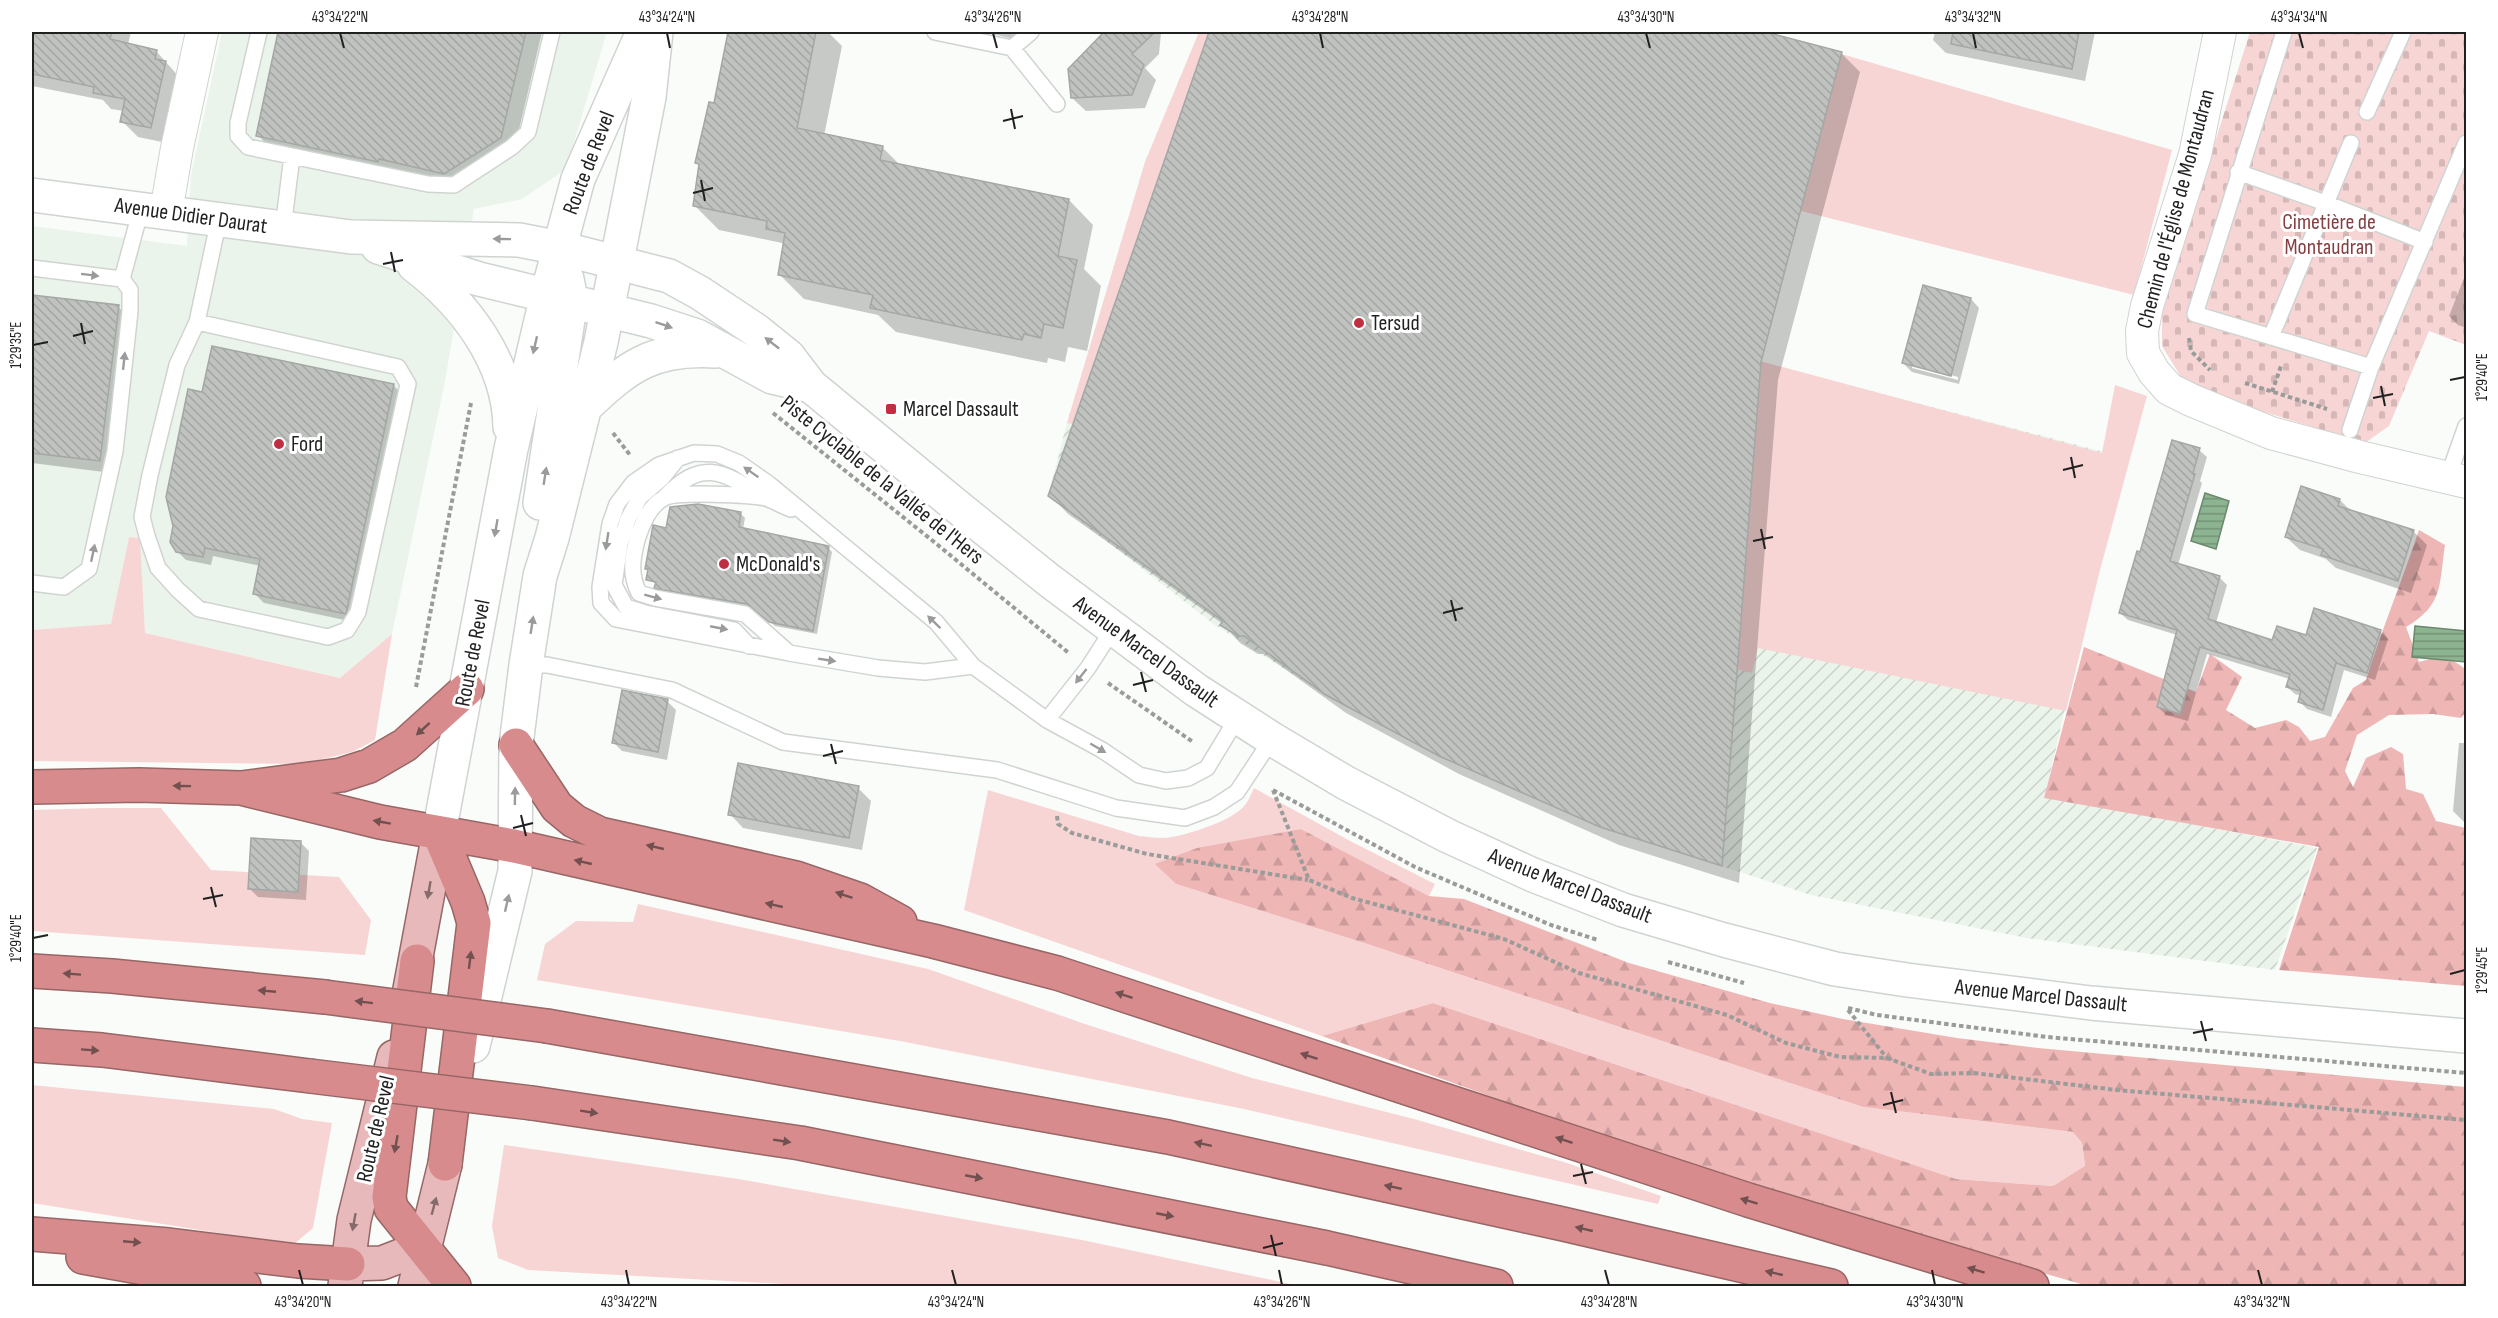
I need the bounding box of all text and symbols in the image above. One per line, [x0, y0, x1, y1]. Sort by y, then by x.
text: 43°34'22"N [312, 8, 368, 27]
text: 43°34'24"N [639, 8, 695, 27]
text: 43°34'26"N [965, 8, 1021, 27]
text: 43°34'28"N [1292, 8, 1348, 27]
text: 43°34'30"N [1617, 8, 1675, 27]
text: 43°34'32"N [1945, 8, 2001, 27]
text: 43°34'34"N [2271, 8, 2327, 27]
street label: Chemin de l'Église de Montaudran [2131, 86, 2221, 332]
street label: Route de Revel [557, 108, 621, 218]
street label: Avenue Didier Daurat [112, 192, 269, 240]
park label: Cimetière de Montaudran [2282, 209, 2376, 261]
one-way arrow [493, 234, 512, 244]
one-way arrow [80, 270, 99, 280]
place label: Tersud [1371, 310, 1420, 337]
marker: Tersud [1352, 316, 1366, 330]
text: 1°29'35"E [7, 321, 26, 369]
one-way arrow [655, 321, 673, 331]
one-way arrow [530, 336, 539, 355]
one-way arrow [764, 337, 780, 350]
one-way arrow [119, 352, 129, 371]
text: 1°29'40"E [2473, 353, 2492, 401]
street label: Piste Cyclable de la Vallée de l'Hers [775, 390, 989, 570]
place label: Marcel Dassault [903, 396, 1019, 423]
marker: Marcel Dassault [884, 402, 898, 416]
place label: Ford [291, 431, 323, 458]
marker: Ford [272, 437, 286, 451]
one-way arrow [744, 466, 760, 478]
one-way arrow [540, 467, 549, 486]
one-way arrow [491, 518, 500, 537]
one-way arrow [603, 531, 612, 550]
one-way arrow [88, 544, 98, 563]
place label: McDonald's [736, 551, 820, 578]
marker: McDonald's [717, 557, 731, 571]
street label: Avenue Marcel Dassault [1067, 590, 1224, 714]
one-way arrow [644, 593, 662, 602]
street label: Route de Revel [449, 597, 497, 709]
one-way arrow [528, 615, 537, 634]
one-way arrow [927, 615, 942, 629]
one-way arrow [710, 624, 729, 633]
one-way arrow [818, 655, 837, 664]
one-way arrow [1076, 668, 1088, 683]
one-way arrow [417, 721, 431, 735]
one-way arrow [1090, 743, 1107, 753]
one-way arrow [173, 782, 192, 791]
one-way arrow [510, 786, 520, 805]
one-way arrow [372, 817, 391, 826]
one-way arrow [646, 841, 664, 851]
street label: Avenue Marcel Dassault [1483, 842, 1656, 930]
one-way arrow [574, 856, 593, 866]
one-way arrow [424, 881, 433, 900]
one-way arrow [835, 889, 853, 899]
one-way arrow [503, 894, 513, 912]
one-way arrow [764, 900, 783, 909]
text: 1°29'40"E [7, 914, 26, 962]
text: 1°29'45"E [2473, 946, 2492, 994]
one-way arrow [466, 951, 475, 970]
one-way arrow [63, 969, 82, 979]
street label: Avenue Marcel Dassault [1953, 973, 2129, 1018]
one-way arrow [257, 986, 276, 996]
one-way arrow [1115, 990, 1133, 1000]
one-way arrow [355, 997, 374, 1006]
one-way arrow [80, 1045, 99, 1054]
one-way arrow [1300, 1051, 1318, 1061]
street label: Route de Revel [351, 1073, 401, 1185]
one-way arrow [580, 1107, 599, 1116]
one-way arrow [391, 1135, 400, 1154]
one-way arrow [1555, 1135, 1573, 1144]
one-way arrow [773, 1136, 792, 1145]
one-way arrow [1194, 1139, 1212, 1149]
one-way arrow [965, 1173, 984, 1182]
one-way arrow [1384, 1181, 1403, 1191]
one-way arrow [1740, 1196, 1758, 1205]
one-way arrow [430, 1197, 440, 1215]
one-way arrow [1156, 1211, 1175, 1220]
one-way arrow [350, 1213, 359, 1232]
one-way arrow [1575, 1223, 1593, 1233]
one-way arrow [122, 1237, 141, 1247]
one-way arrow [1967, 1265, 1985, 1274]
one-way arrow [1764, 1268, 1783, 1278]
text: 43°34'20"N [275, 1293, 331, 1312]
text: 43°34'22"N [601, 1293, 657, 1312]
text: 43°34'24"N [928, 1293, 984, 1312]
text: 43°34'26"N [1254, 1293, 1310, 1312]
text: 43°34'28"N [1581, 1293, 1637, 1312]
text: 43°34'30"N [1906, 1293, 1964, 1312]
text: 43°34'32"N [2234, 1293, 2290, 1312]

